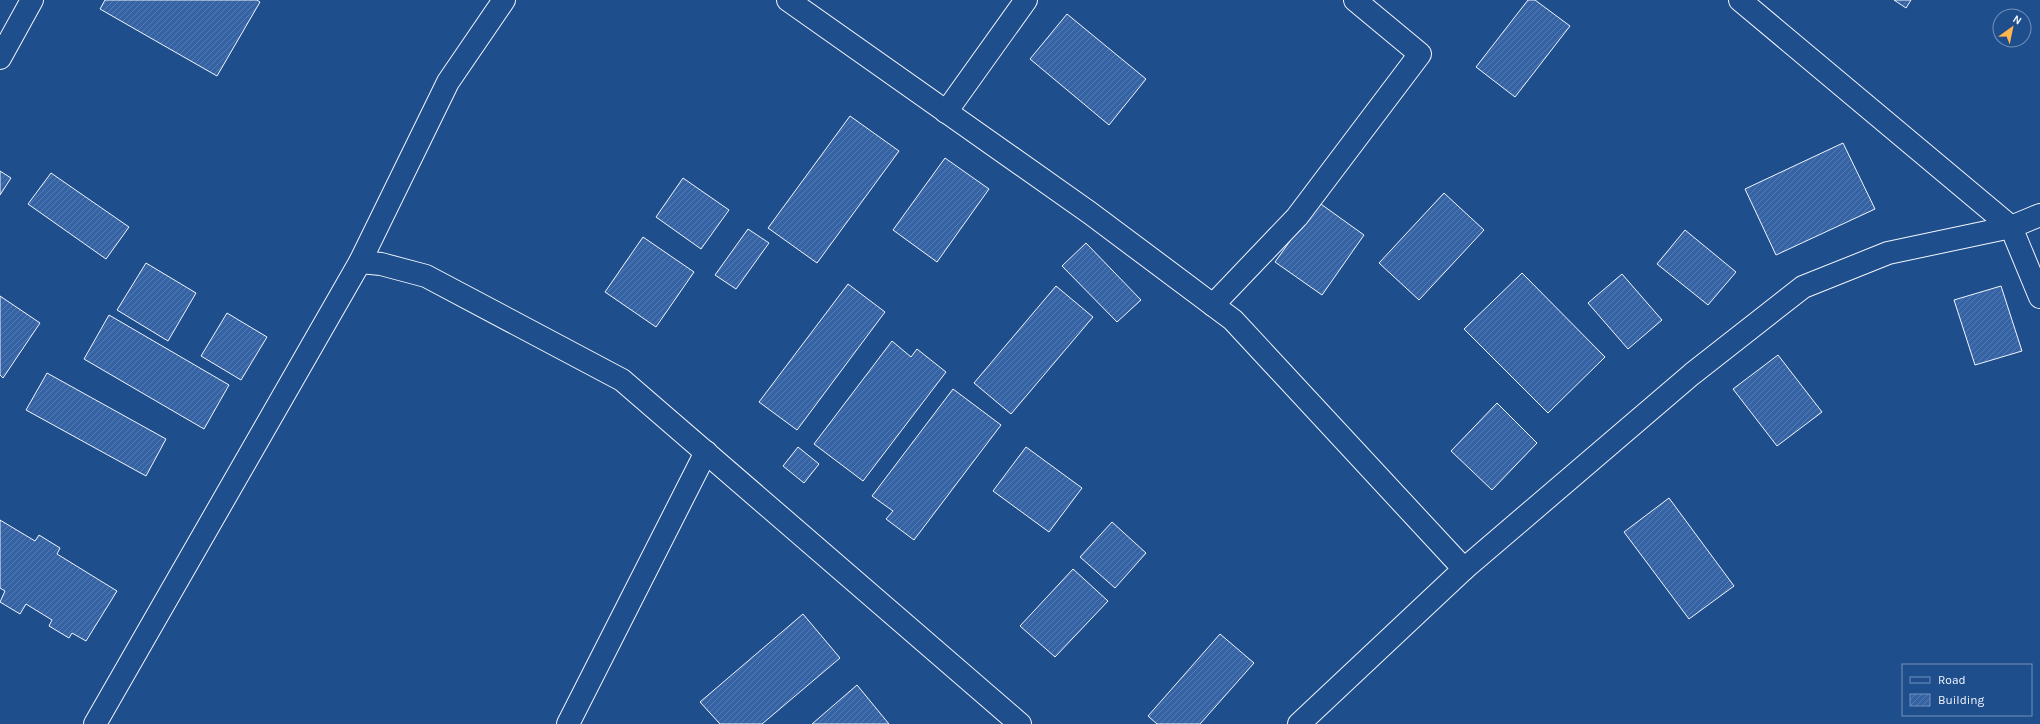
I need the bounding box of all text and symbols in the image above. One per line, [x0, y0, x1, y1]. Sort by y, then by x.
north arrow [1992, 8, 2032, 48]
text: N [2010, 12, 2024, 28]
legend [1902, 664, 2032, 716]
text: Road [1938, 673, 1966, 687]
text: Building [1938, 693, 1985, 707]

